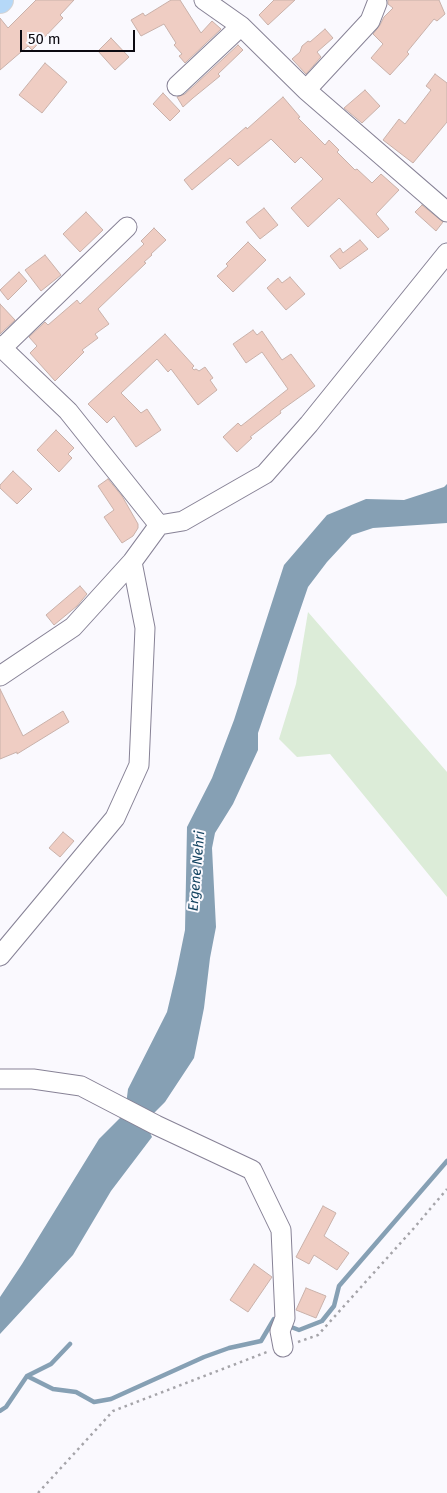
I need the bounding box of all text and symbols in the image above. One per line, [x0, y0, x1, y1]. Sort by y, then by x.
scale bar [22, 20, 138, 52]
text: 50 m [28, 30, 61, 48]
water label: Ergene Nehri [185, 830, 209, 912]

